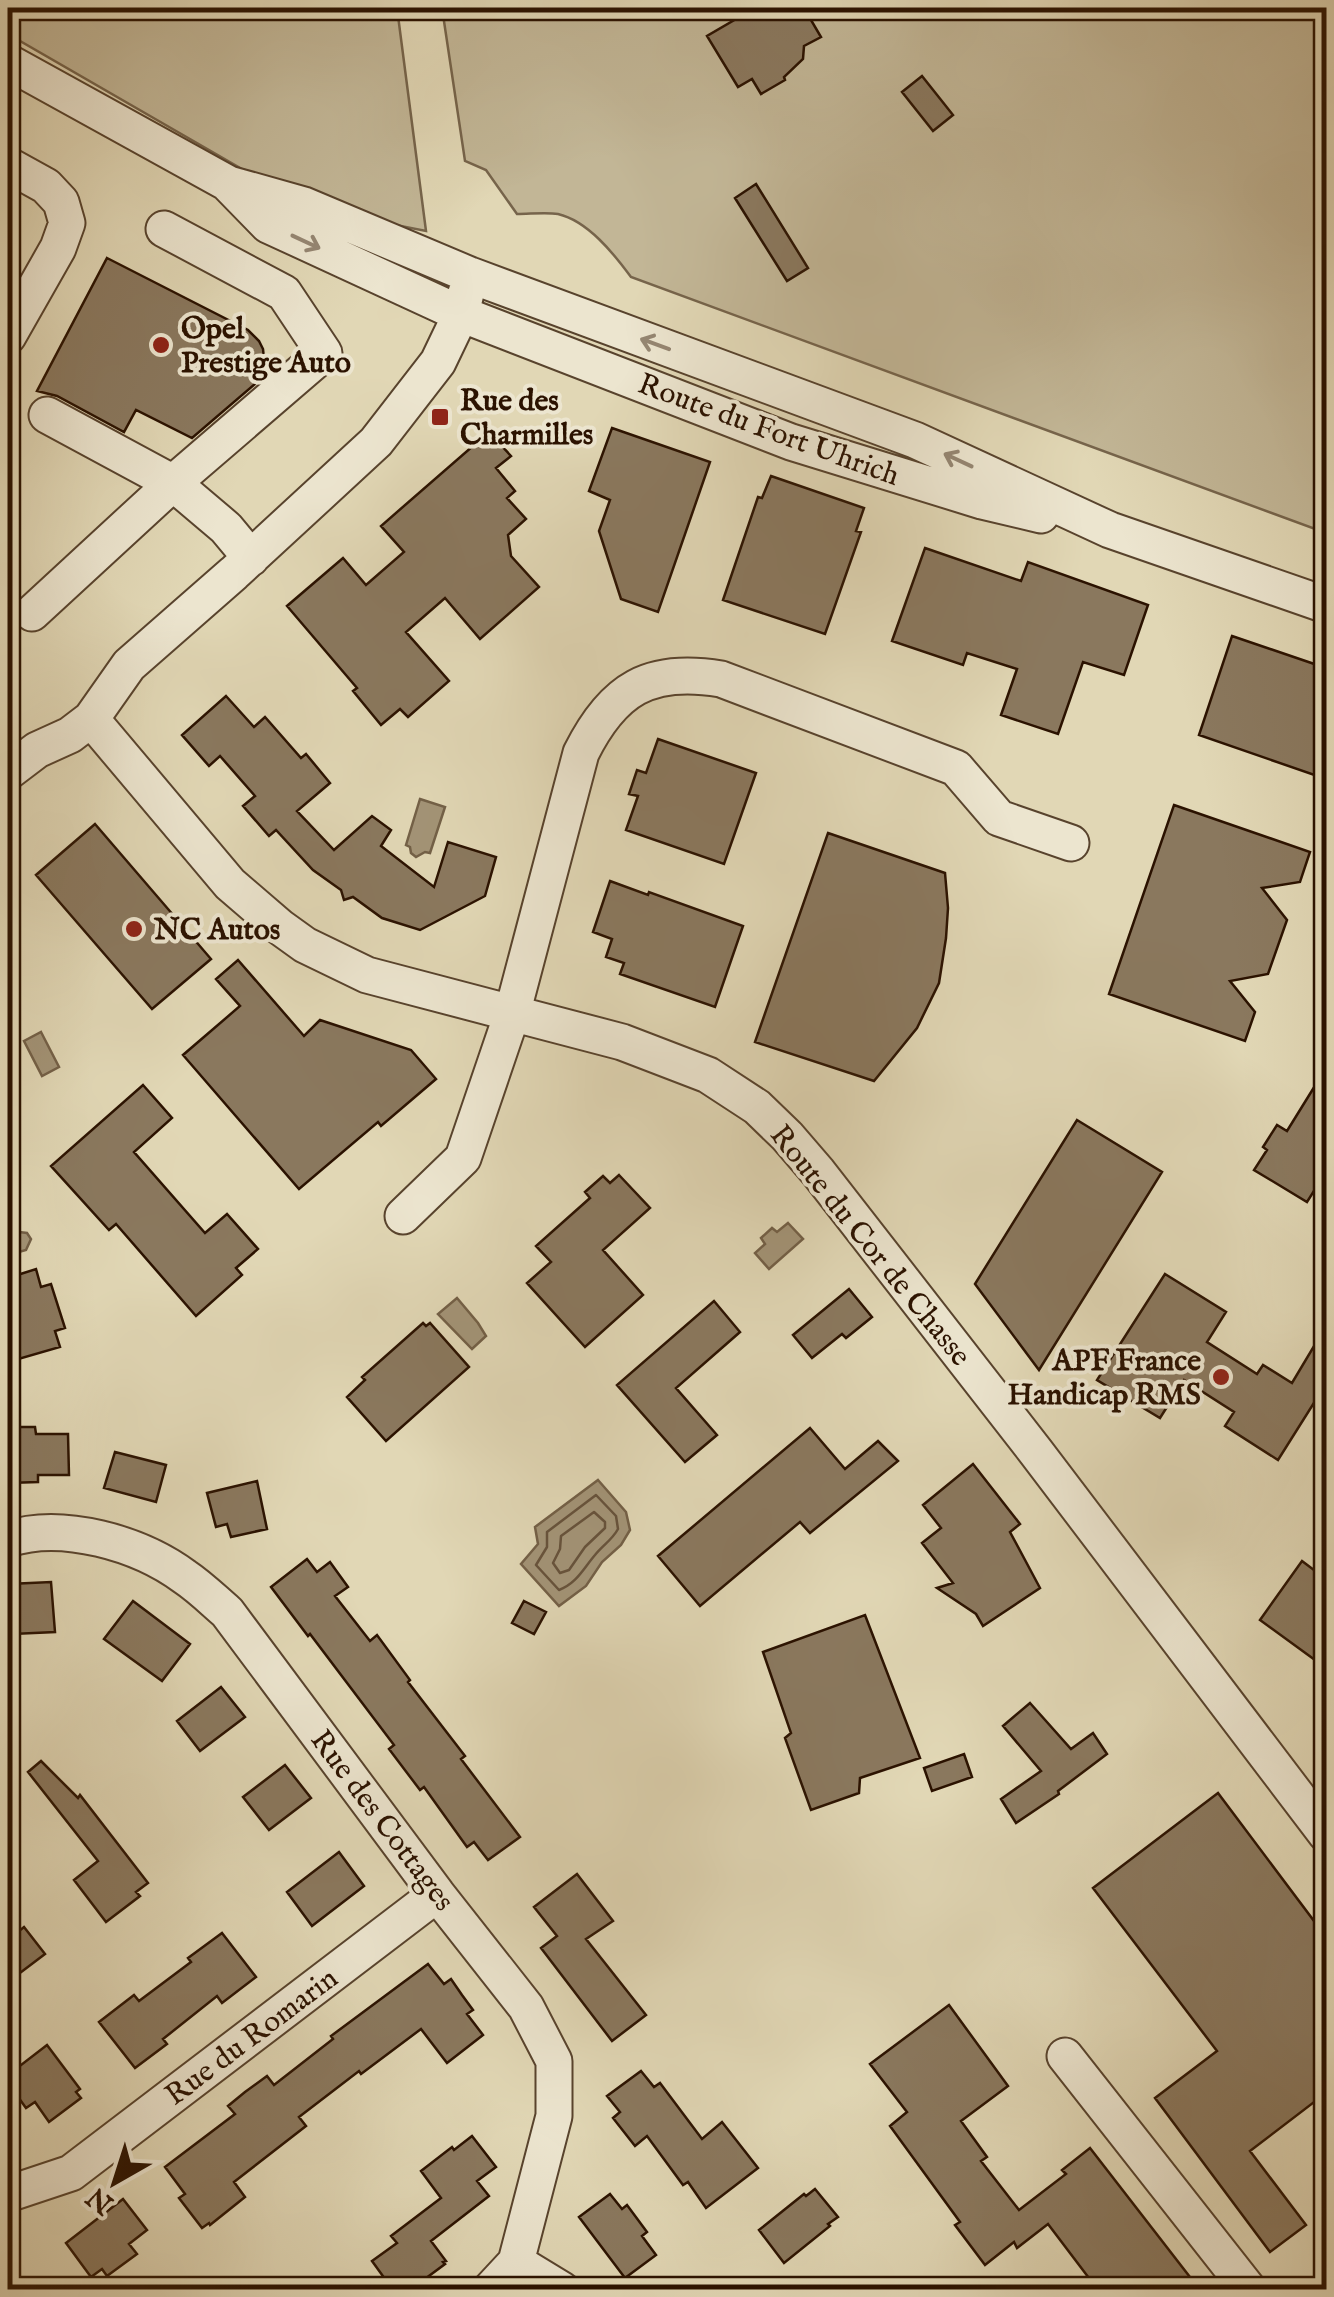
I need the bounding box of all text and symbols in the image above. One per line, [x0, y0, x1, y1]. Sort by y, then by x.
one-way arrow [290, 234, 320, 253]
place label: Opel Prestige Auto [181, 311, 351, 383]
one-way arrow [640, 333, 671, 351]
marker: Opel Prestige Auto [150, 334, 172, 356]
street label: Route du Fort Uhrich [632, 366, 904, 496]
place label: Rue des Charmilles [460, 383, 593, 455]
marker: Rue des Charmilles [429, 406, 451, 428]
one-way arrow [944, 449, 974, 468]
place label: NC Autos [153, 912, 280, 950]
marker: NC Autos [123, 918, 145, 940]
street label: Route du Cor de Chasse [760, 1118, 979, 1375]
place label: APF France Handicap RMS [1007, 1343, 1201, 1415]
marker: APF France Handicap RMS [1210, 1366, 1232, 1388]
street label: Rue des Cottages [301, 1723, 462, 1919]
street label: Rue du Romarin [158, 1960, 346, 2115]
north arrow [65, 2132, 165, 2232]
text: N [80, 2178, 122, 2221]

